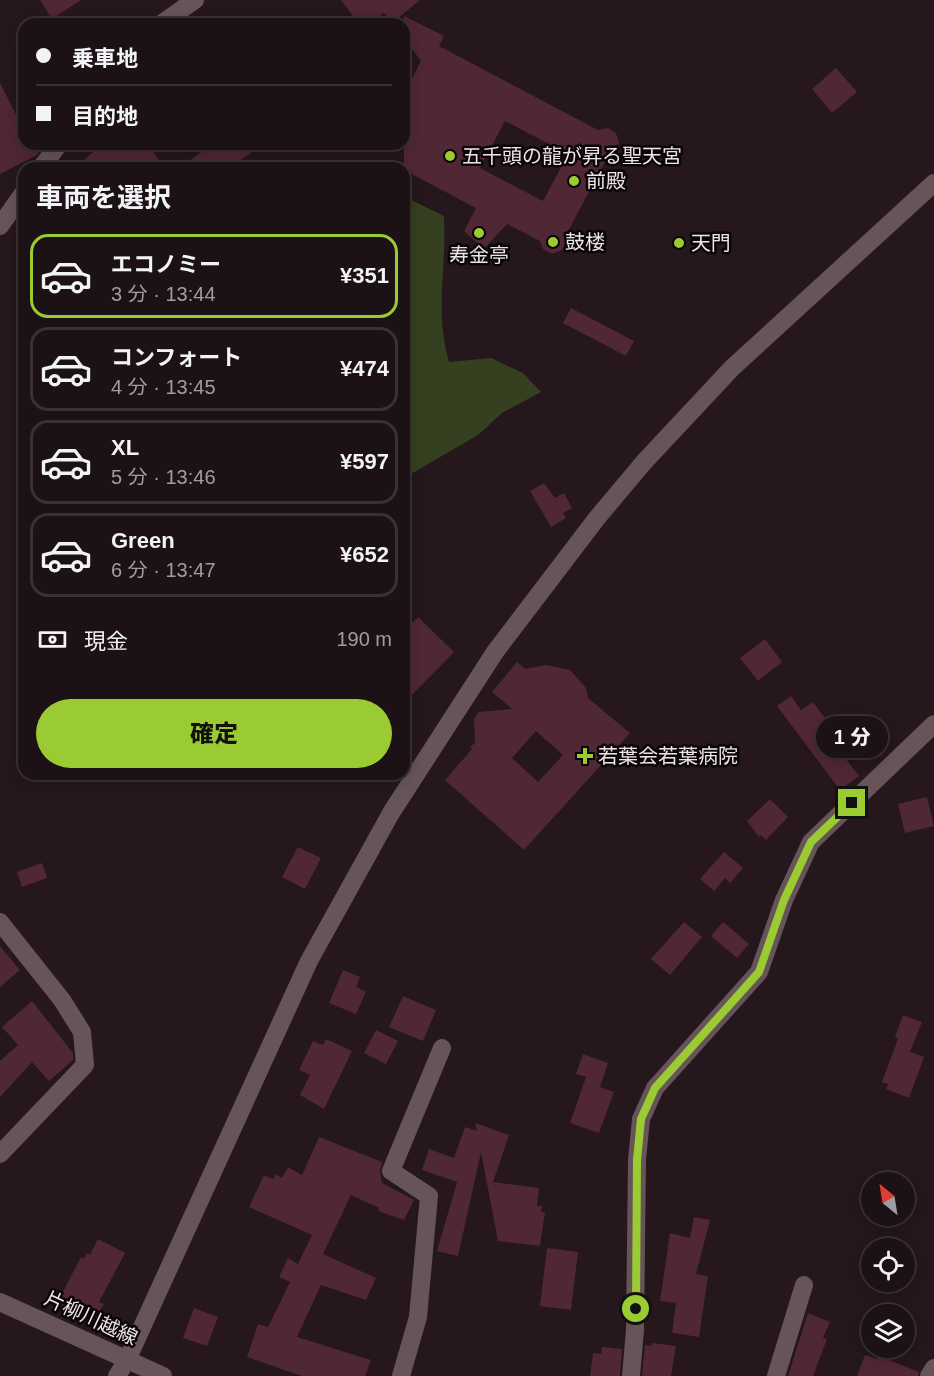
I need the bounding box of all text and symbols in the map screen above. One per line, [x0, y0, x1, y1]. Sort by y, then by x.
text: 乗車地 [72, 46, 138, 71]
text: 目的地 [72, 104, 138, 129]
place label: 五千頭の龍が昇る聖天宮 [462, 145, 682, 167]
marker: 五千頭の龍が昇る聖天宮 [443, 149, 457, 163]
place label: 前殿 [586, 170, 626, 192]
marker: 前殿 [567, 174, 581, 188]
text: 車両を選択 [36, 183, 171, 213]
marker: 寿金亭 [472, 226, 486, 240]
place label: 鼓楼 [565, 231, 605, 253]
place label: 天門 [691, 232, 731, 254]
marker: 鼓楼 [546, 235, 560, 249]
marker: 天門 [672, 236, 686, 250]
place label: 寿金亭 [449, 244, 509, 266]
icon: car [39, 249, 93, 303]
text: エコノミー [111, 252, 221, 277]
text: ¥351 [340, 263, 389, 288]
text: 3 分 · 13:44 [111, 283, 216, 305]
icon: car [39, 342, 93, 396]
text: コンフォート [111, 345, 242, 370]
text: ¥474 [340, 356, 389, 381]
text: 4 分 · 13:45 [111, 376, 216, 398]
icon: car [39, 435, 93, 489]
text: XL [111, 435, 139, 460]
text: ¥597 [340, 449, 389, 474]
text: 5 分 · 13:46 [111, 466, 216, 488]
icon: car [39, 528, 93, 582]
text: Green [111, 528, 175, 553]
text: ¥652 [340, 542, 389, 567]
text: 6 分 · 13:47 [111, 559, 216, 581]
icon: cash [36, 623, 69, 656]
text: 190 m [336, 628, 392, 650]
text: 現金 [84, 629, 128, 654]
button: 確定 [36, 699, 392, 768]
callout: 1 分 [816, 716, 888, 758]
text: 1 分 [834, 726, 870, 748]
place label: 若葉会若葉病院 [598, 745, 738, 767]
marker: 若葉会若葉病院 [576, 747, 594, 765]
route end [838, 789, 865, 816]
north arrow [861, 1172, 915, 1226]
map controls [861, 1172, 915, 1358]
button: locate [861, 1238, 915, 1292]
street label: 片柳川越線 [41, 1287, 141, 1349]
route start [622, 1295, 649, 1322]
button: layers [861, 1304, 915, 1358]

